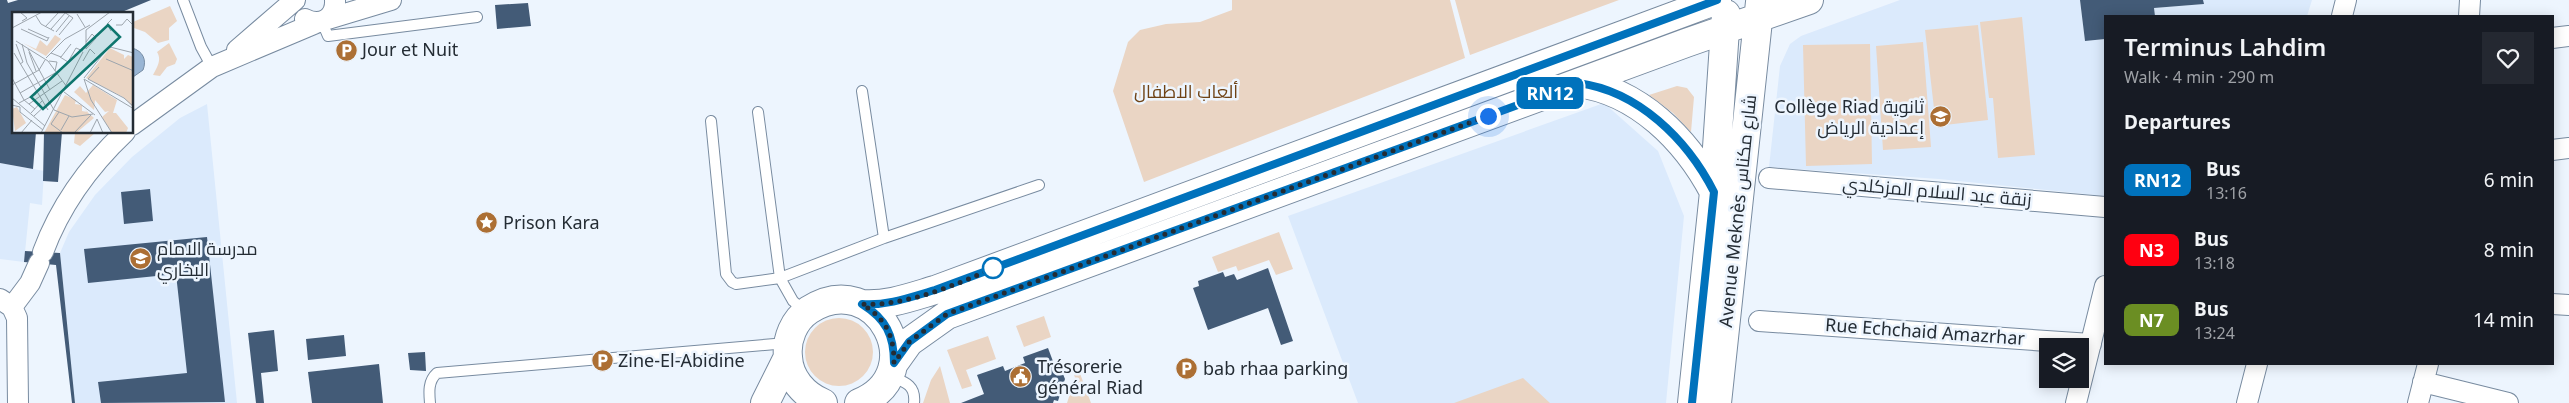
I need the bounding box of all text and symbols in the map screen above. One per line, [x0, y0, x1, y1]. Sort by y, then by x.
inset map [12, 12, 134, 134]
text: Terminus Lahdim [2124, 30, 2326, 63]
button: heart [2482, 32, 2534, 84]
place label: Jour et Nuit [360, 37, 459, 61]
parking icon: Jour et Nuit [334, 38, 358, 62]
text: Walk · 4 min · 290 m [2124, 66, 2274, 88]
line badge: RN12 [1515, 77, 1585, 109]
park label: ألعاب الاطفال [1134, 79, 1238, 103]
text: RN12 [1526, 81, 1574, 105]
street label: Avenue Meknès شارع مكناس [1713, 93, 1762, 329]
place label: Collège Riad ثانوية إعدادية الرياض [1774, 94, 1924, 139]
your location [1476, 104, 1501, 129]
school or university icon: Collège Riad ثانوية إعدادية الرياض [1928, 105, 1952, 129]
text: Departures [2124, 109, 2231, 135]
text: Bus [2206, 156, 2241, 182]
text: 6 min [2484, 167, 2534, 193]
text: RN12 [2134, 168, 2181, 192]
street label: زنقة عبد السلام المزكلدي [1841, 171, 2033, 214]
text: 13:16 [2206, 182, 2247, 204]
place label: Prison Kara [503, 210, 600, 234]
place icon: Prison Kara [475, 211, 499, 235]
text: Bus [2194, 226, 2229, 252]
place label: مدرسة الامام البخاري [157, 236, 257, 284]
text: 8 min [2484, 237, 2534, 263]
text: N3 [2139, 238, 2164, 262]
school or university icon: مدرسة الامام البخاري [129, 247, 153, 271]
text: 13:18 [2194, 252, 2235, 274]
unlabelled marker [982, 257, 1004, 279]
text: Bus [2194, 296, 2229, 322]
text: 14 min [2473, 307, 2534, 333]
text: N7 [2139, 308, 2164, 332]
street label: Rue Echchaid Amazrhar [1824, 312, 2026, 350]
text: 13:24 [2194, 322, 2235, 344]
map controls [2039, 338, 2089, 388]
button: layers [2039, 338, 2089, 388]
place label: Zine-El-Abidine [618, 348, 745, 372]
parking icon: Zine-El-Abidine [590, 349, 614, 373]
place label: Trésorerie général Riad [1037, 354, 1143, 399]
place label: bab rhaa parking [1203, 356, 1348, 380]
parking icon: bab rhaa parking [1175, 357, 1199, 381]
public building icon: Trésorerie général Riad [1009, 365, 1033, 389]

